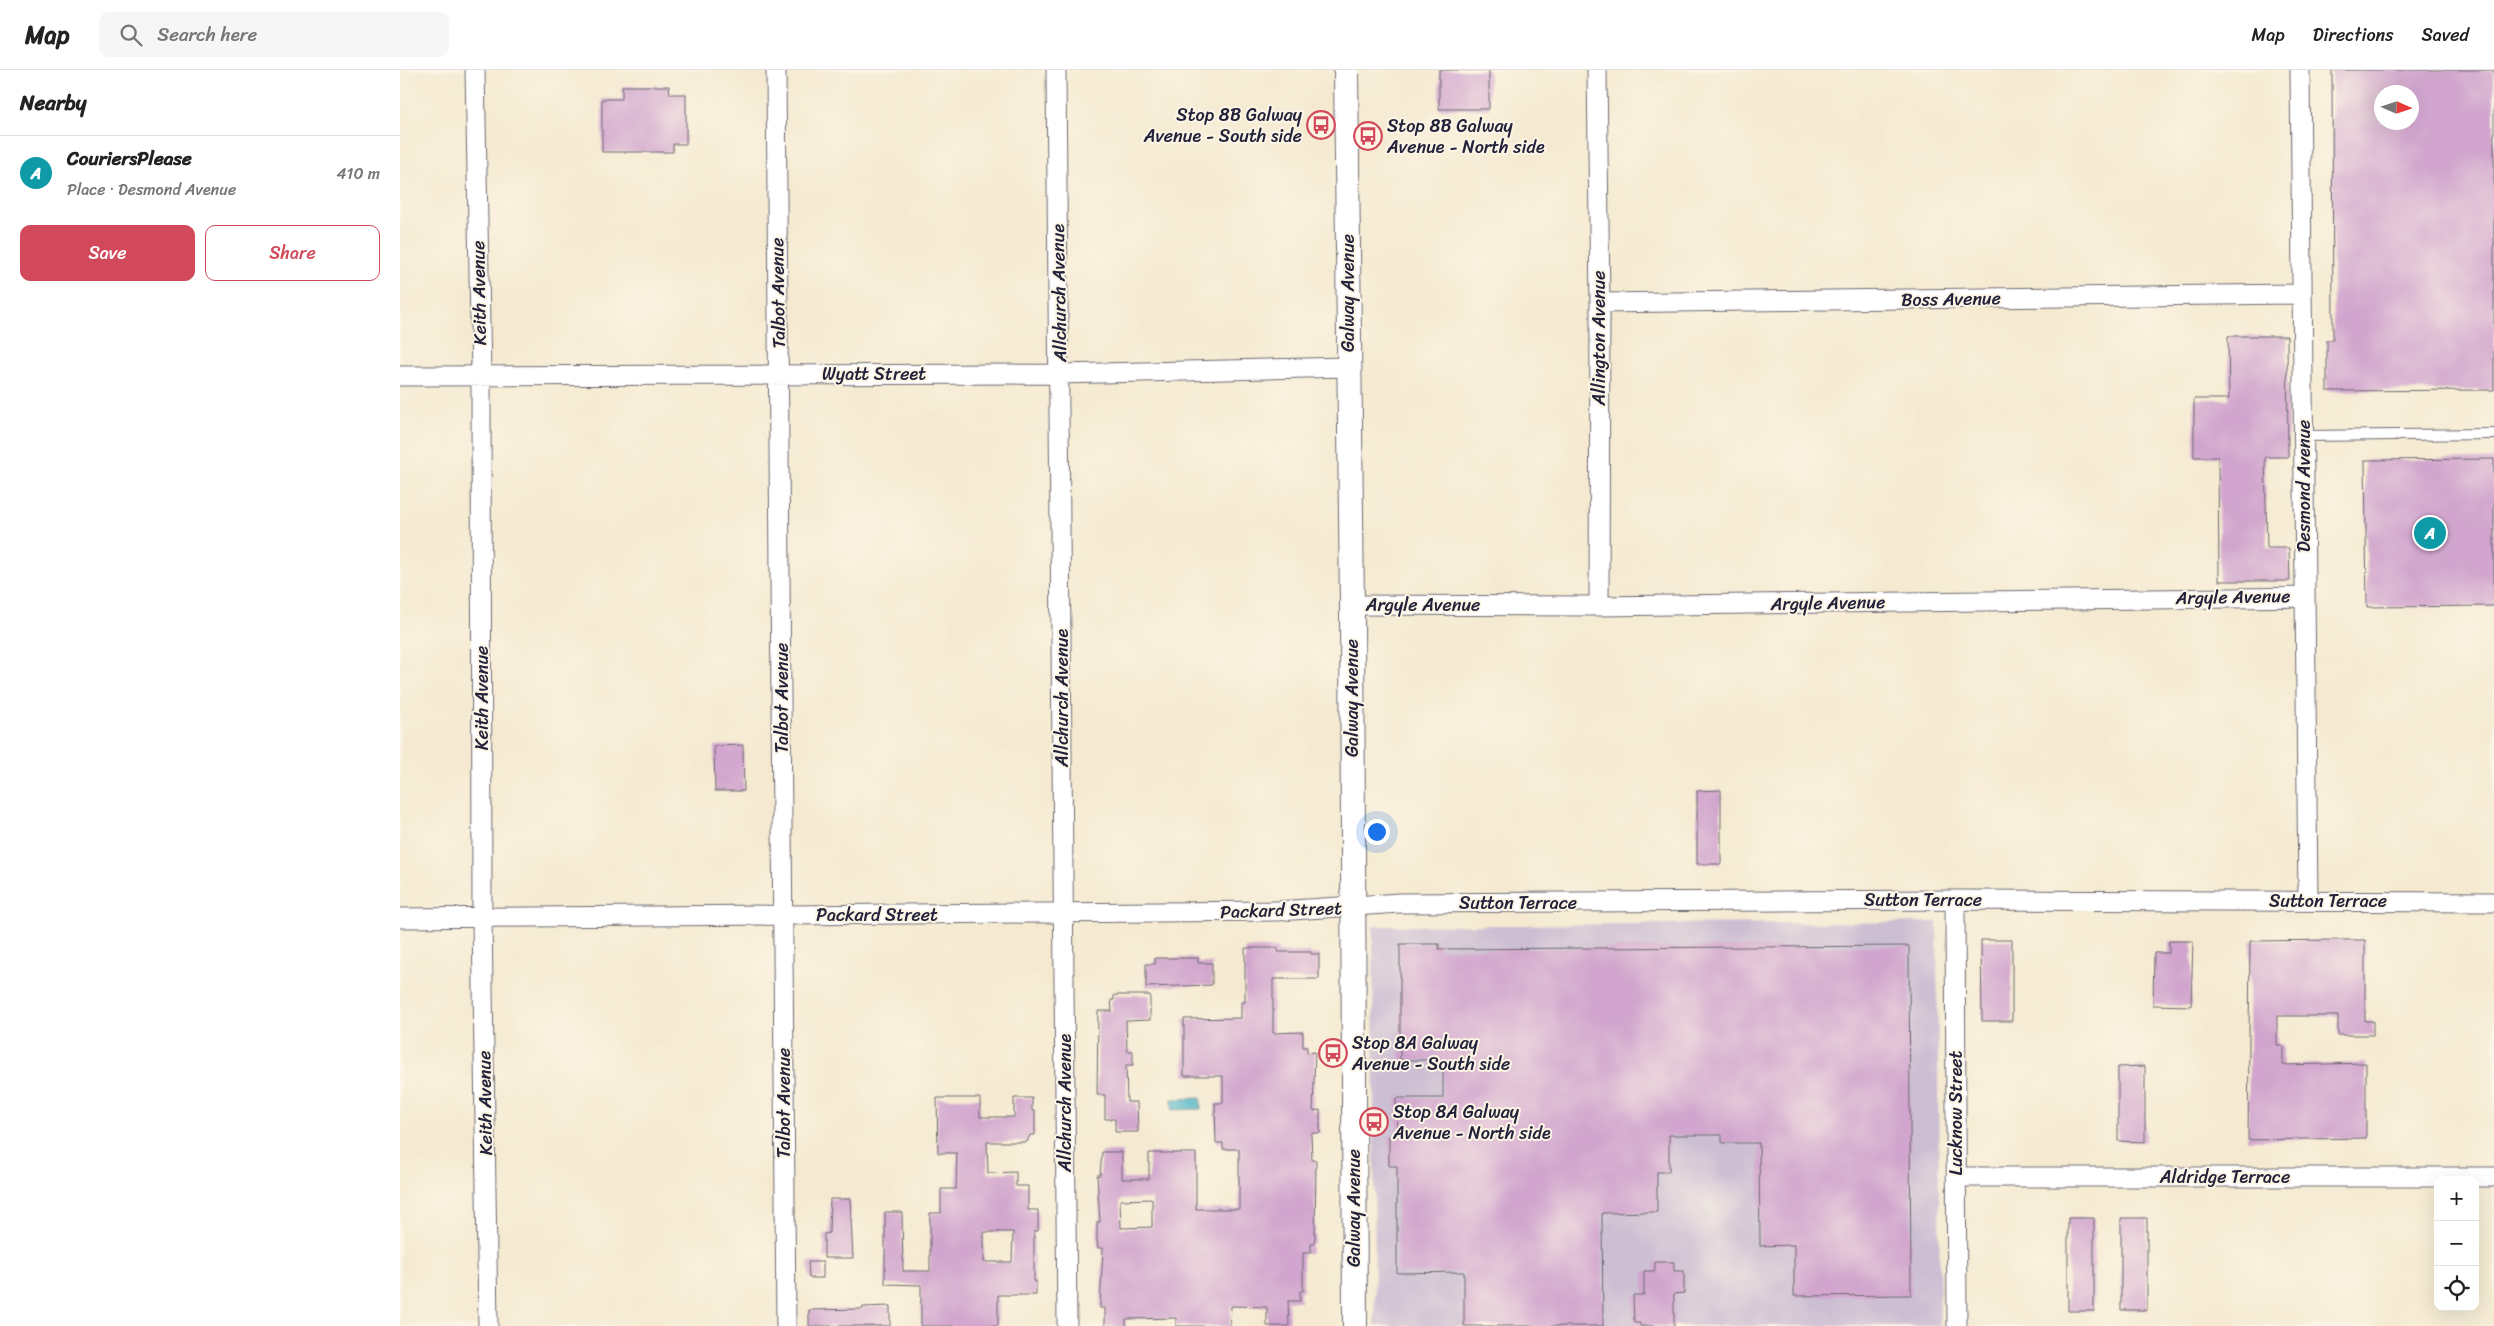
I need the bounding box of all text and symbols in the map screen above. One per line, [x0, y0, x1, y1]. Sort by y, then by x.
search box [99, 12, 449, 57]
text: Map [25, 14, 69, 56]
text: Search here [157, 18, 257, 51]
text: Map [2252, 19, 2285, 51]
text: Directions [2313, 19, 2394, 51]
text: Saved [2422, 19, 2469, 51]
icon: search [117, 21, 145, 49]
text: Nearby [20, 84, 86, 122]
north arrow [2374, 85, 2419, 130]
place label: Stop 8B Galway Avenue - South side [1143, 99, 1303, 152]
bus stop icon: Stop 8B Galway Avenue - South side [1306, 110, 1336, 140]
place label: Stop 8B Galway Avenue - North side [1386, 110, 1545, 163]
bus stop icon: Stop 8B Galway Avenue - North side [1353, 121, 1383, 151]
text: CouriersPlease [67, 142, 192, 175]
text: A [31, 159, 41, 188]
text: 410 m [337, 159, 380, 188]
text: Place · Desmond Avenue [67, 175, 236, 204]
street label: Allchurch Avenue [1042, 223, 1076, 363]
button: Save [20, 225, 195, 281]
button: Share [205, 225, 380, 281]
street label: Galway Avenue [1332, 234, 1364, 352]
street label: Talbot Avenue [761, 237, 795, 349]
street label: Keith Avenue [462, 240, 496, 346]
street label: Allington Avenue [1583, 271, 1615, 406]
street label: Boss Avenue [1901, 282, 2001, 316]
street label: Wyatt Street [822, 358, 926, 390]
street label: Desmond Avenue [2288, 420, 2320, 552]
pin: A [2414, 514, 2446, 552]
street label: Argyle Avenue [2174, 580, 2291, 614]
street label: Argyle Avenue [1769, 586, 1886, 620]
street label: Argyle Avenue [1365, 589, 1480, 621]
street label: Allchurch Avenue [1046, 629, 1078, 768]
street label: Galway Avenue [1336, 639, 1368, 757]
street label: Talbot Avenue [766, 643, 798, 753]
street label: Keith Avenue [466, 646, 498, 750]
your location [1364, 819, 1390, 845]
street label: Sutton Terrace [1864, 884, 1982, 916]
street label: Sutton Terrace [2269, 885, 2387, 917]
street label: Sutton Terrace [1459, 887, 1577, 919]
street label: Packard Street [1219, 892, 1343, 928]
street label: Packard Street [816, 899, 938, 931]
place label: Stop 8A Galway Avenue - South side [1351, 1027, 1510, 1080]
street label: Allchurch Avenue [1049, 1034, 1081, 1173]
bus stop icon: Stop 8A Galway Avenue - South side [1318, 1038, 1348, 1068]
street label: Talbot Avenue [768, 1048, 800, 1158]
street label: Keith Avenue [468, 1050, 502, 1156]
street label: Lucknow Street [1940, 1050, 1972, 1175]
place label: Stop 8A Galway Avenue - North side [1392, 1096, 1551, 1149]
bus stop icon: Stop 8A Galway Avenue - North side [1359, 1107, 1389, 1137]
street label: Galway Avenue [1338, 1149, 1370, 1267]
street label: Aldridge Terrace [2159, 1161, 2290, 1193]
map controls [2434, 1176, 2479, 1311]
button: + [2434, 1176, 2479, 1221]
button: − [2434, 1221, 2479, 1266]
button: locate [2434, 1266, 2479, 1311]

